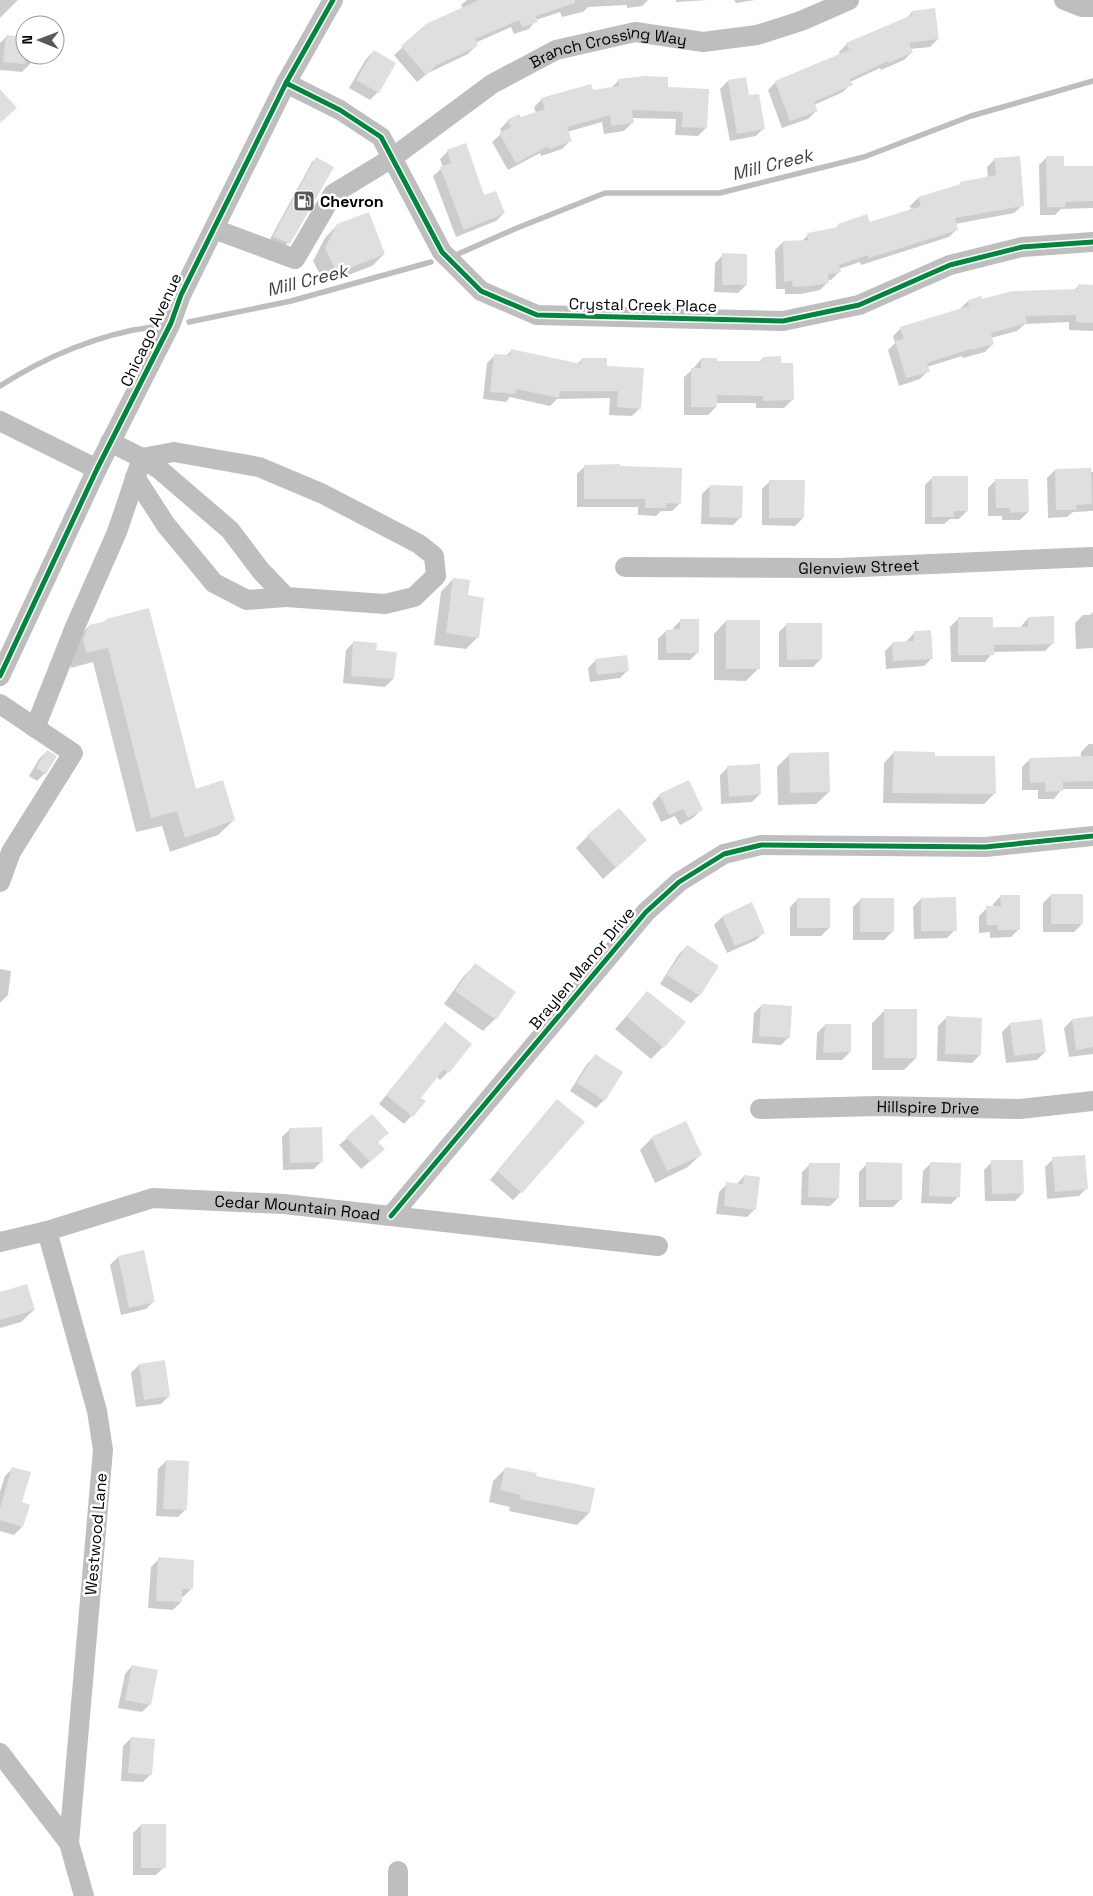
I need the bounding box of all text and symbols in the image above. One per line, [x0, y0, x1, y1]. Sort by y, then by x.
north arrow [15, 15, 65, 65]
street label: Branch Crossing Way [526, 21, 688, 73]
text: N [18, 35, 36, 45]
water label: Mill Creek [729, 142, 817, 185]
fuel station icon: Chevron [292, 189, 316, 213]
place label: Chevron [320, 191, 384, 212]
water label: Mill Creek [264, 258, 352, 301]
street label: Chicago Avenue [115, 270, 187, 390]
street label: Crystal Creek Place [569, 293, 717, 317]
street label: Glenview Street [798, 554, 920, 579]
street label: Braylen Manor Drive [525, 902, 639, 1034]
street label: Hillspire Drive [876, 1095, 979, 1119]
street label: Cedar Mountain Road [214, 1190, 381, 1225]
street label: Westwood Lane [80, 1472, 112, 1596]

